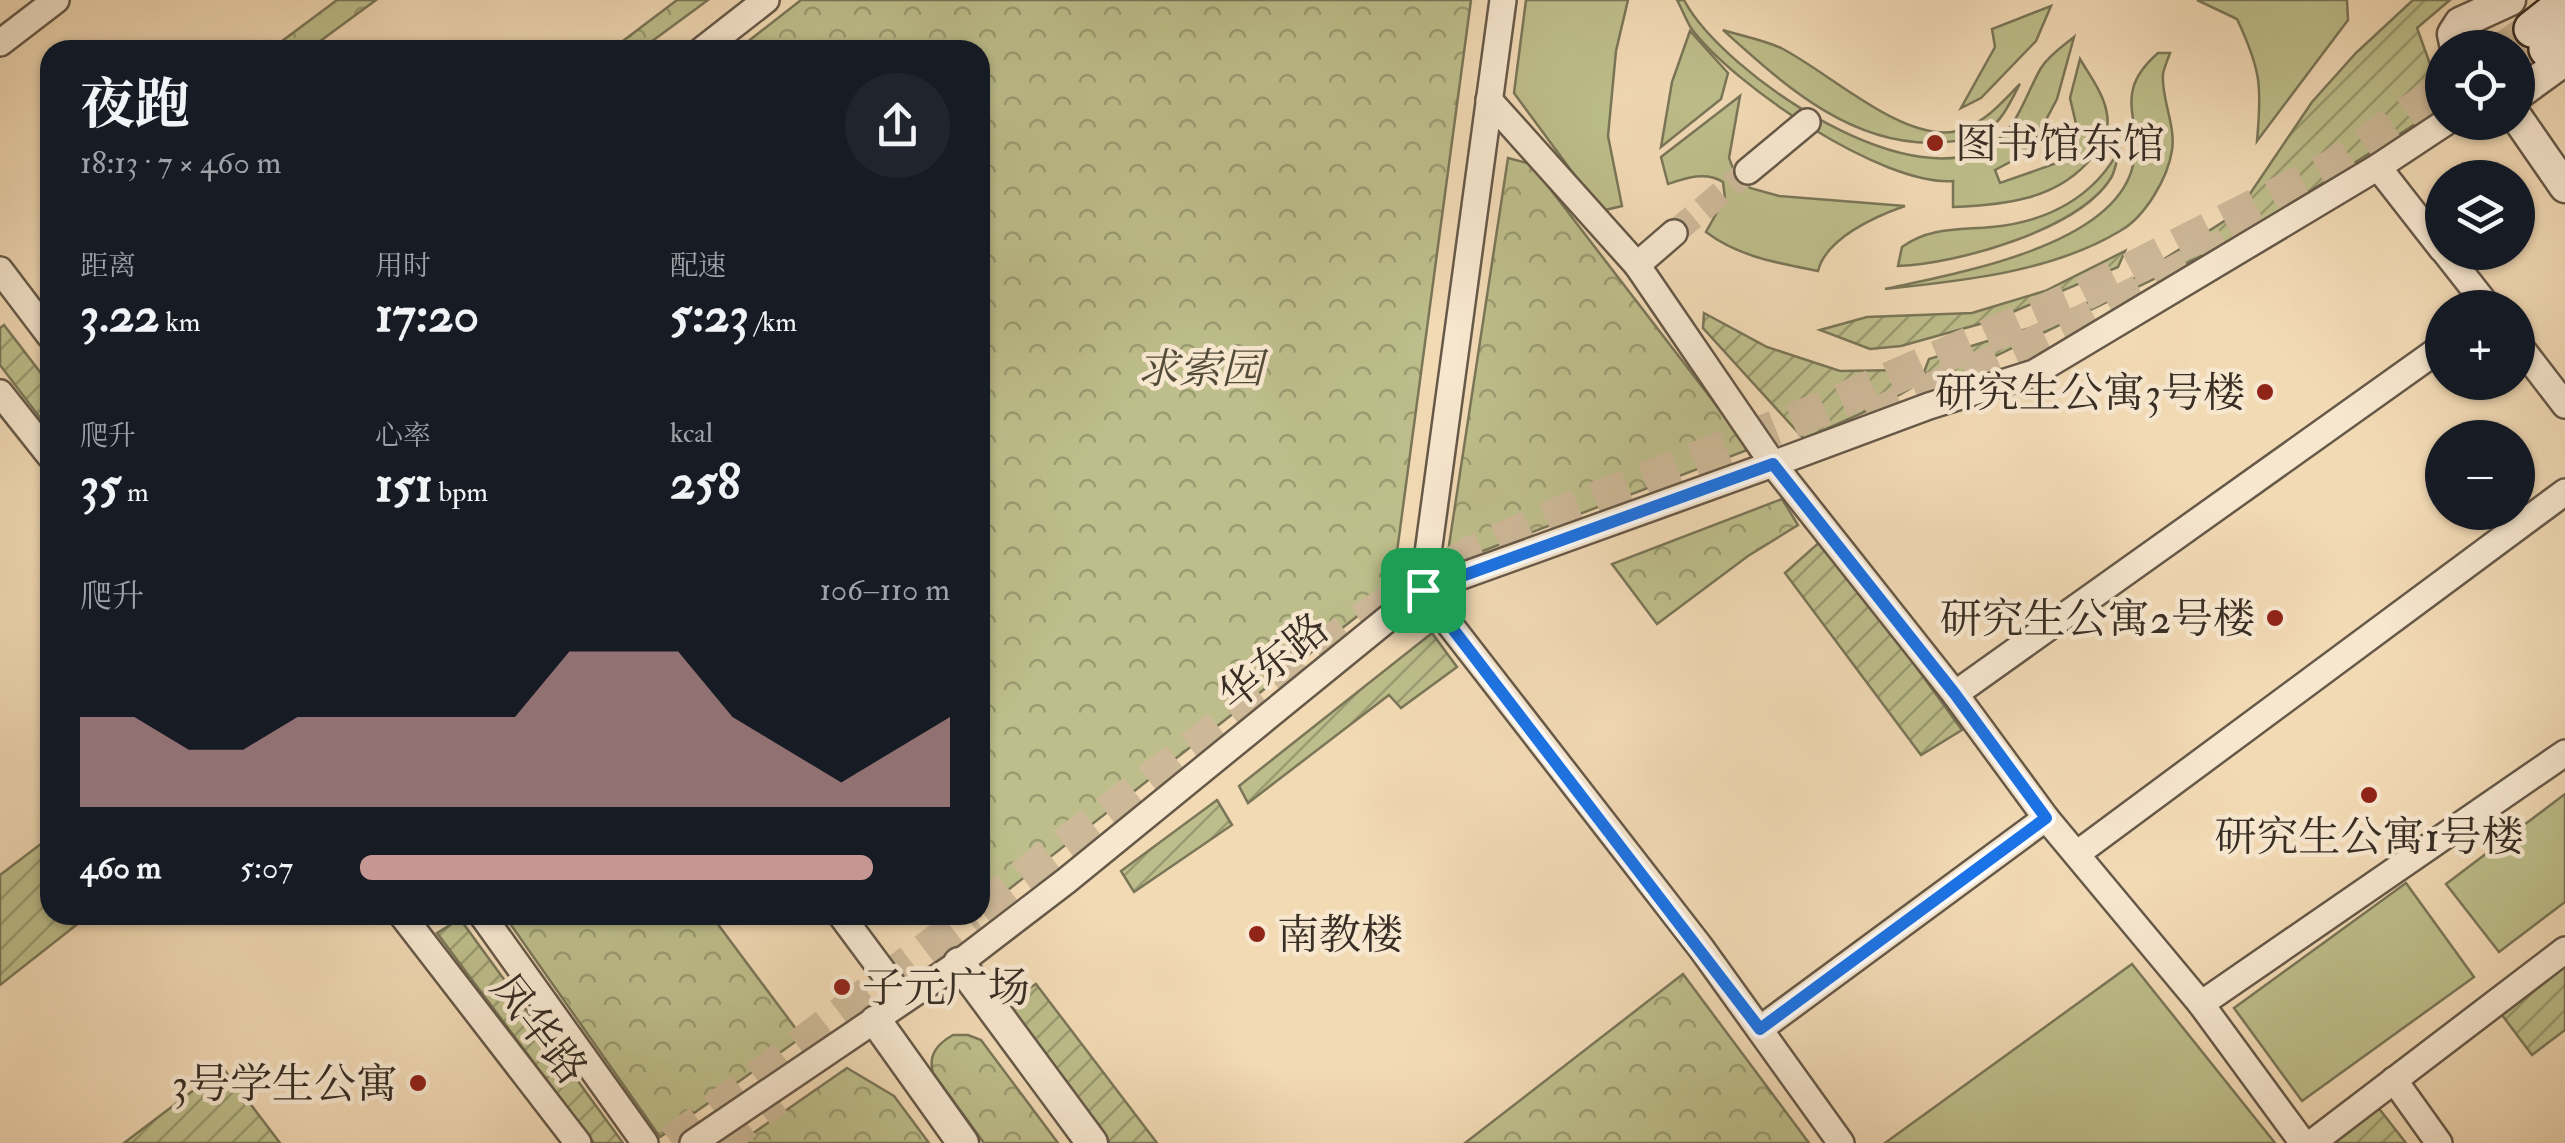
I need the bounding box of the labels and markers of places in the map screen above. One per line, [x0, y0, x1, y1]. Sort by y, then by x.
place label: 图书馆东馆 [1955, 119, 2165, 171]
marker: 图书馆东馆 [1924, 132, 1946, 154]
place label: 研究生公寓3号楼 [1935, 368, 2245, 420]
marker: 研究生公寓3号楼 [2254, 381, 2276, 403]
pin [1381, 548, 1466, 633]
place label: 研究生公寓2号楼 [1940, 594, 2255, 646]
marker: 研究生公寓2号楼 [2264, 607, 2286, 629]
marker: 研究生公寓1号楼 [2358, 784, 2380, 806]
place label: 研究生公寓1号楼 [2215, 812, 2524, 864]
place label: 南教楼 [1277, 910, 1403, 962]
marker: 南教楼 [1246, 923, 1268, 945]
place label: 子元广场 [862, 963, 1030, 1015]
marker: 子元广场 [831, 976, 853, 998]
place label: 3号学生公寓 [172, 1059, 398, 1111]
marker: 3号学生公寓 [407, 1072, 429, 1094]

